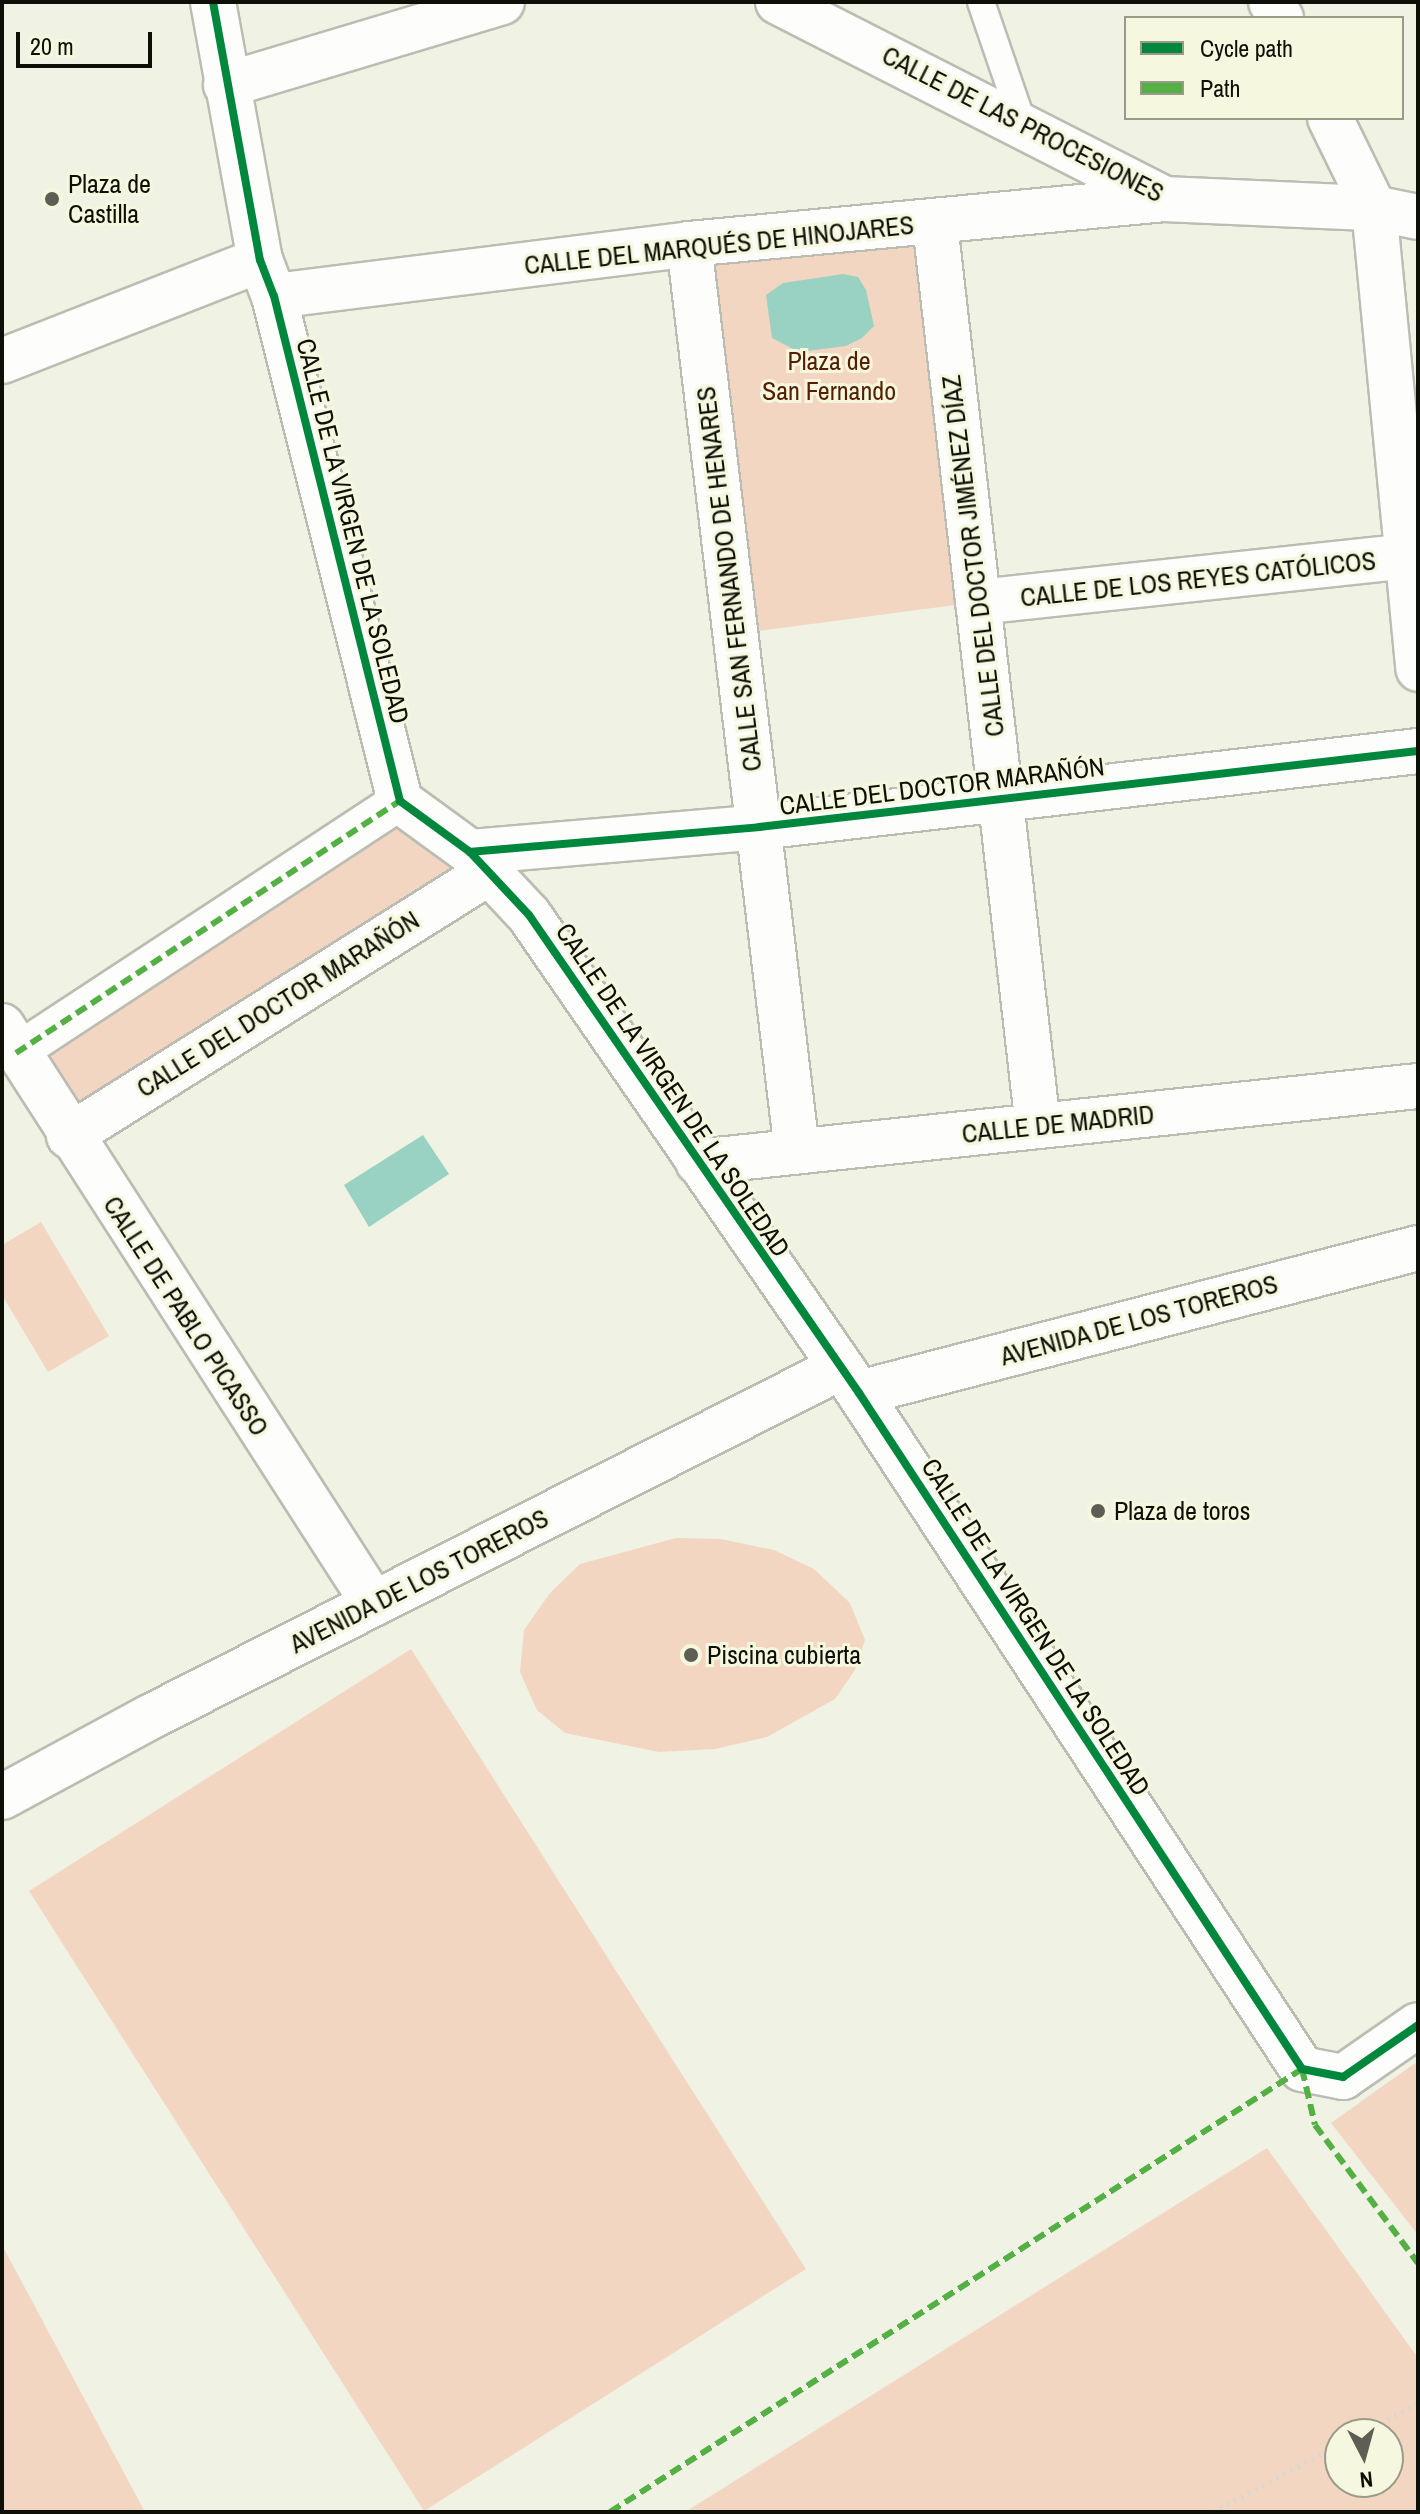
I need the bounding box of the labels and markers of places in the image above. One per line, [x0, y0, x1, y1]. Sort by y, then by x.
place label: Plaza de Castilla [68, 168, 151, 230]
marker: Plaza de Castilla [43, 190, 61, 208]
place label: Plaza de toros [1114, 1495, 1250, 1527]
marker: Plaza de toros [1089, 1502, 1107, 1520]
place label: Piscina cubierta [707, 1639, 861, 1671]
marker: Piscina cubierta [682, 1646, 700, 1664]

